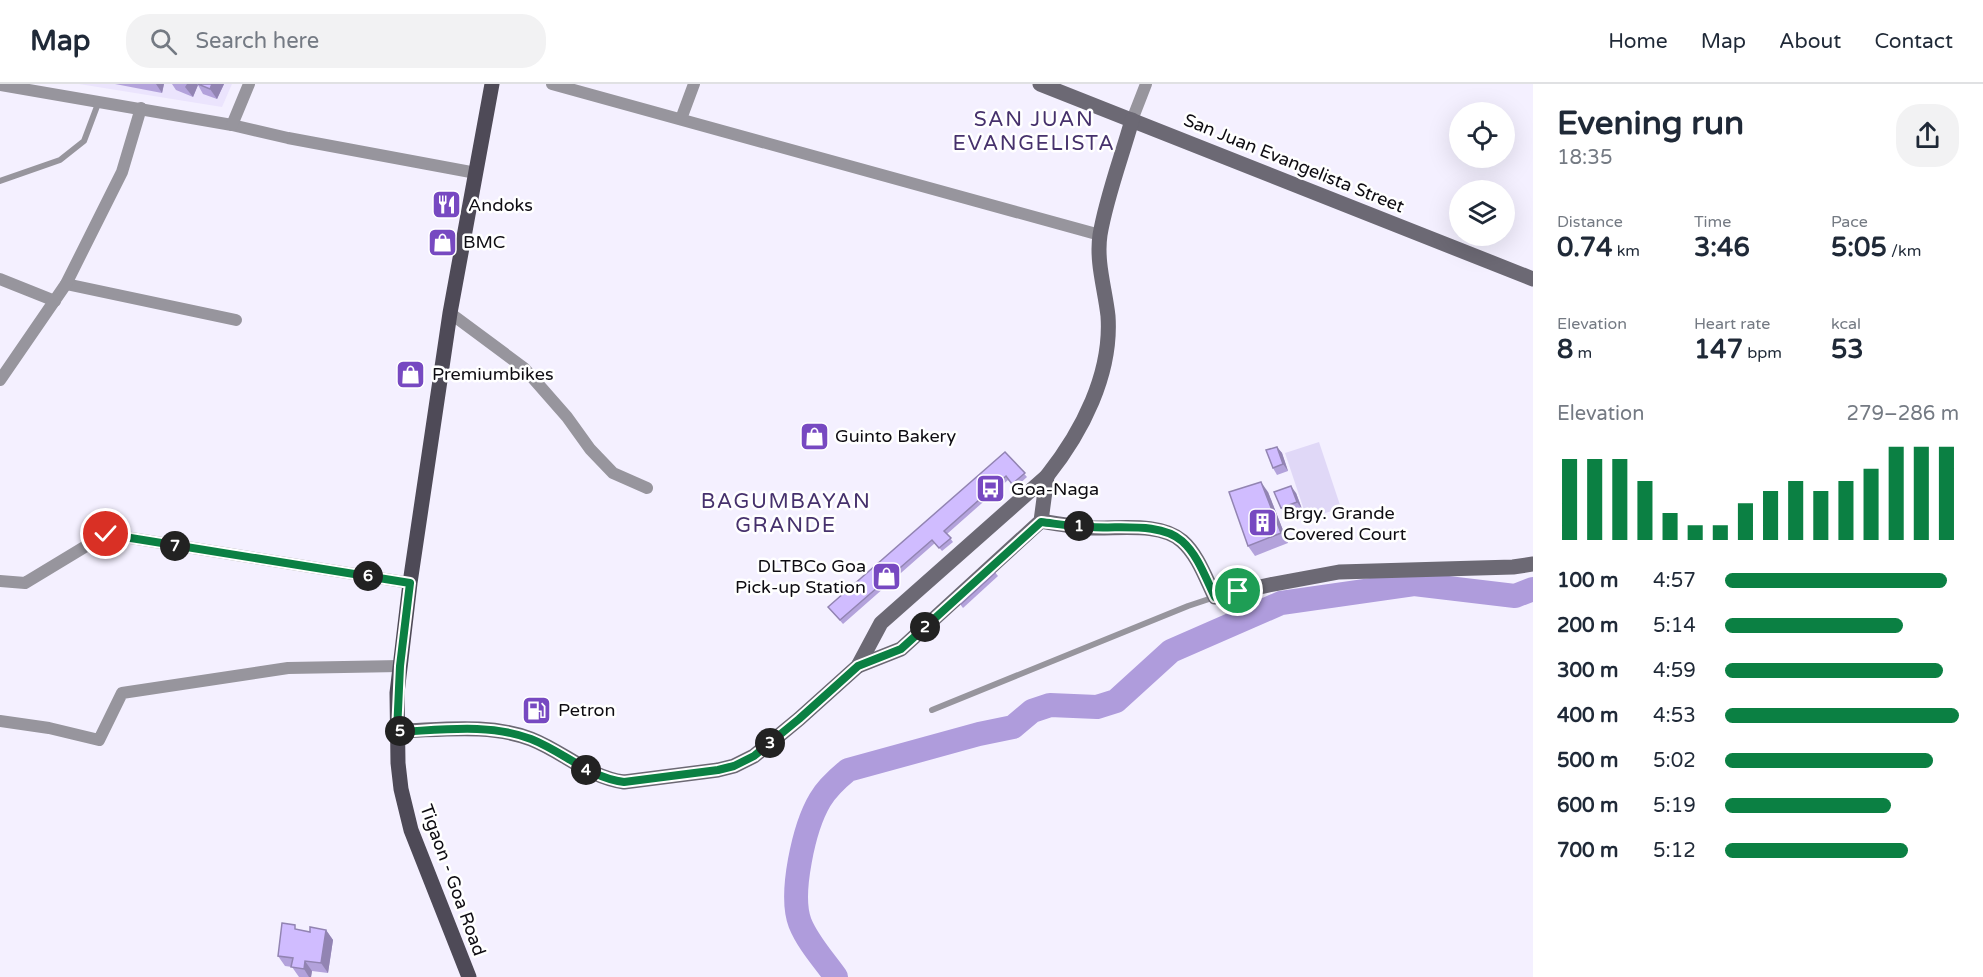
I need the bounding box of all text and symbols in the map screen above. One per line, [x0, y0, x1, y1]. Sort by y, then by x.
search box [126, 14, 546, 68]
text: Map [30, 24, 90, 58]
icon: search [147, 25, 180, 58]
text: Search here [195, 28, 319, 54]
text: Home [1608, 29, 1668, 54]
text: Map [1701, 29, 1746, 54]
text: About [1779, 29, 1841, 54]
text: Contact [1874, 29, 1953, 54]
map controls [1449, 102, 1515, 246]
button: locate [1449, 102, 1515, 168]
text: Evening run [1557, 104, 1744, 143]
button: share [1896, 104, 1959, 167]
district label: SAN JUAN EVANGELISTA [953, 107, 1115, 156]
street label: San Juan Evangelista Street [1181, 109, 1408, 217]
text: 18:35 [1557, 146, 1612, 170]
button: layers [1449, 180, 1515, 246]
restaurant icon: Andoks [431, 189, 463, 221]
place label: Andoks [468, 194, 533, 216]
text: Distance [1557, 212, 1623, 232]
text: Time [1694, 212, 1731, 232]
text: Pace [1831, 212, 1868, 232]
shop icon: BMC [426, 226, 458, 258]
place label: BMC [463, 231, 505, 253]
text: 0.74 [1557, 232, 1612, 263]
text: 3:46 [1694, 232, 1750, 263]
text: 5:05 [1831, 232, 1887, 263]
text: km [1612, 241, 1640, 261]
text: /km [1887, 241, 1921, 261]
text: Elevation [1557, 314, 1627, 334]
text: Heart rate [1694, 314, 1770, 334]
text: kcal [1831, 314, 1861, 334]
text: 8 [1557, 334, 1573, 365]
text: 147 [1694, 334, 1743, 365]
text: 53 [1831, 334, 1864, 365]
text: m [1573, 343, 1592, 363]
text: bpm [1743, 343, 1782, 363]
shop icon: Premiumbikes [395, 358, 427, 390]
place label: Premiumbikes [432, 363, 554, 385]
text: Elevation [1557, 402, 1644, 426]
text: 279–286 m [1846, 402, 1959, 426]
shop icon: Guinto Bakery [798, 420, 830, 452]
place label: Guinto Bakery [835, 425, 957, 447]
bus stop icon: Goa-Naga [974, 473, 1006, 505]
place label: Goa-Naga [1011, 478, 1099, 500]
district label: BAGUMBAYAN GRANDE [701, 489, 871, 538]
place label: Brgy. Grande Covered Court [1283, 502, 1407, 545]
building icon: Brgy. Grande Covered Court [1246, 507, 1278, 539]
pin [80, 508, 131, 559]
pin: 1 [1064, 511, 1094, 541]
text: 1 [1074, 516, 1084, 536]
icon: check [89, 517, 122, 550]
pin: 7 [160, 531, 190, 561]
text: 7 [170, 536, 180, 556]
place label: DLTBCo Goa Pick-up Station [735, 555, 866, 598]
shop icon: DLTBCo Goa Pick-up Station [871, 560, 903, 592]
pin: 6 [353, 561, 383, 591]
pin [1212, 565, 1263, 616]
text: 6 [363, 566, 373, 586]
text: 100 m [1557, 569, 1618, 593]
text: 4:57 [1653, 569, 1696, 593]
icon: arrive [1221, 574, 1254, 607]
pin: 2 [910, 612, 940, 642]
text: 200 m [1557, 614, 1618, 638]
text: 5:14 [1653, 614, 1696, 638]
text: 2 [920, 617, 930, 637]
text: 300 m [1557, 659, 1618, 683]
text: 4:59 [1653, 659, 1696, 683]
fuel station icon: Petron [521, 694, 553, 726]
place label: Petron [558, 699, 615, 721]
text: 400 m [1557, 704, 1618, 728]
text: 4:53 [1653, 704, 1696, 728]
pin: 5 [385, 716, 415, 746]
text: 5 [395, 721, 405, 741]
pin: 3 [755, 728, 785, 758]
text: 3 [765, 733, 775, 753]
text: 500 m [1557, 749, 1618, 773]
text: 5:02 [1653, 749, 1696, 773]
pin: 4 [571, 755, 601, 785]
text: 4 [581, 760, 591, 780]
text: 600 m [1557, 794, 1618, 818]
text: 5:19 [1653, 794, 1696, 818]
street label: Tigaon - Goa Road [415, 801, 491, 959]
text: 700 m [1557, 839, 1618, 863]
text: 5:12 [1653, 839, 1696, 863]

